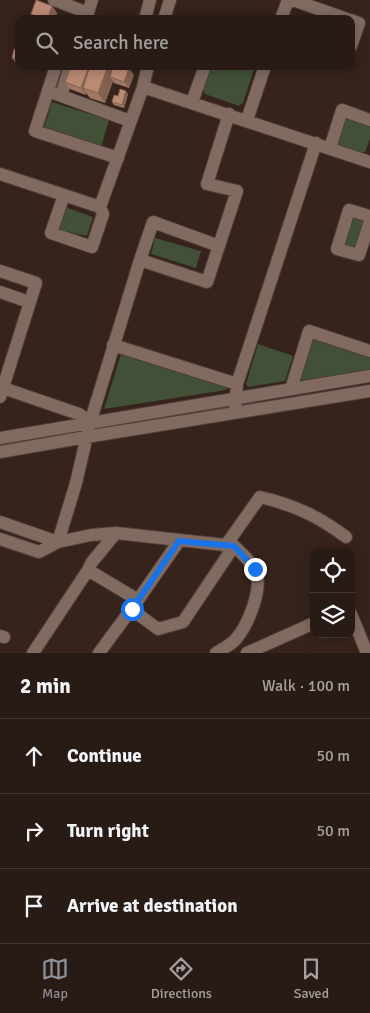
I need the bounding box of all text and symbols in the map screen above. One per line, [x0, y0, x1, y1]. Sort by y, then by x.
search box [15, 15, 355, 70]
icon: search [33, 29, 61, 57]
text: Search here [73, 31, 169, 55]
map controls [310, 548, 355, 638]
button: locate [310, 548, 355, 593]
route end [244, 558, 267, 581]
button: layers [310, 593, 355, 638]
route start [121, 598, 144, 621]
text: 2 min [20, 673, 71, 699]
text: Walk · 100 m [262, 676, 350, 696]
icon: ahead [20, 742, 48, 770]
text: Continue [67, 744, 142, 768]
text: 50 m [316, 746, 350, 766]
icon: right [20, 817, 48, 845]
text: Turn right [67, 819, 149, 843]
text: 50 m [316, 821, 350, 841]
icon: arrive [20, 892, 48, 920]
text: Arrive at destination [67, 894, 238, 918]
tab: Map [41, 955, 69, 1002]
tab: Directions [151, 955, 212, 1002]
tab: Saved [294, 955, 329, 1002]

